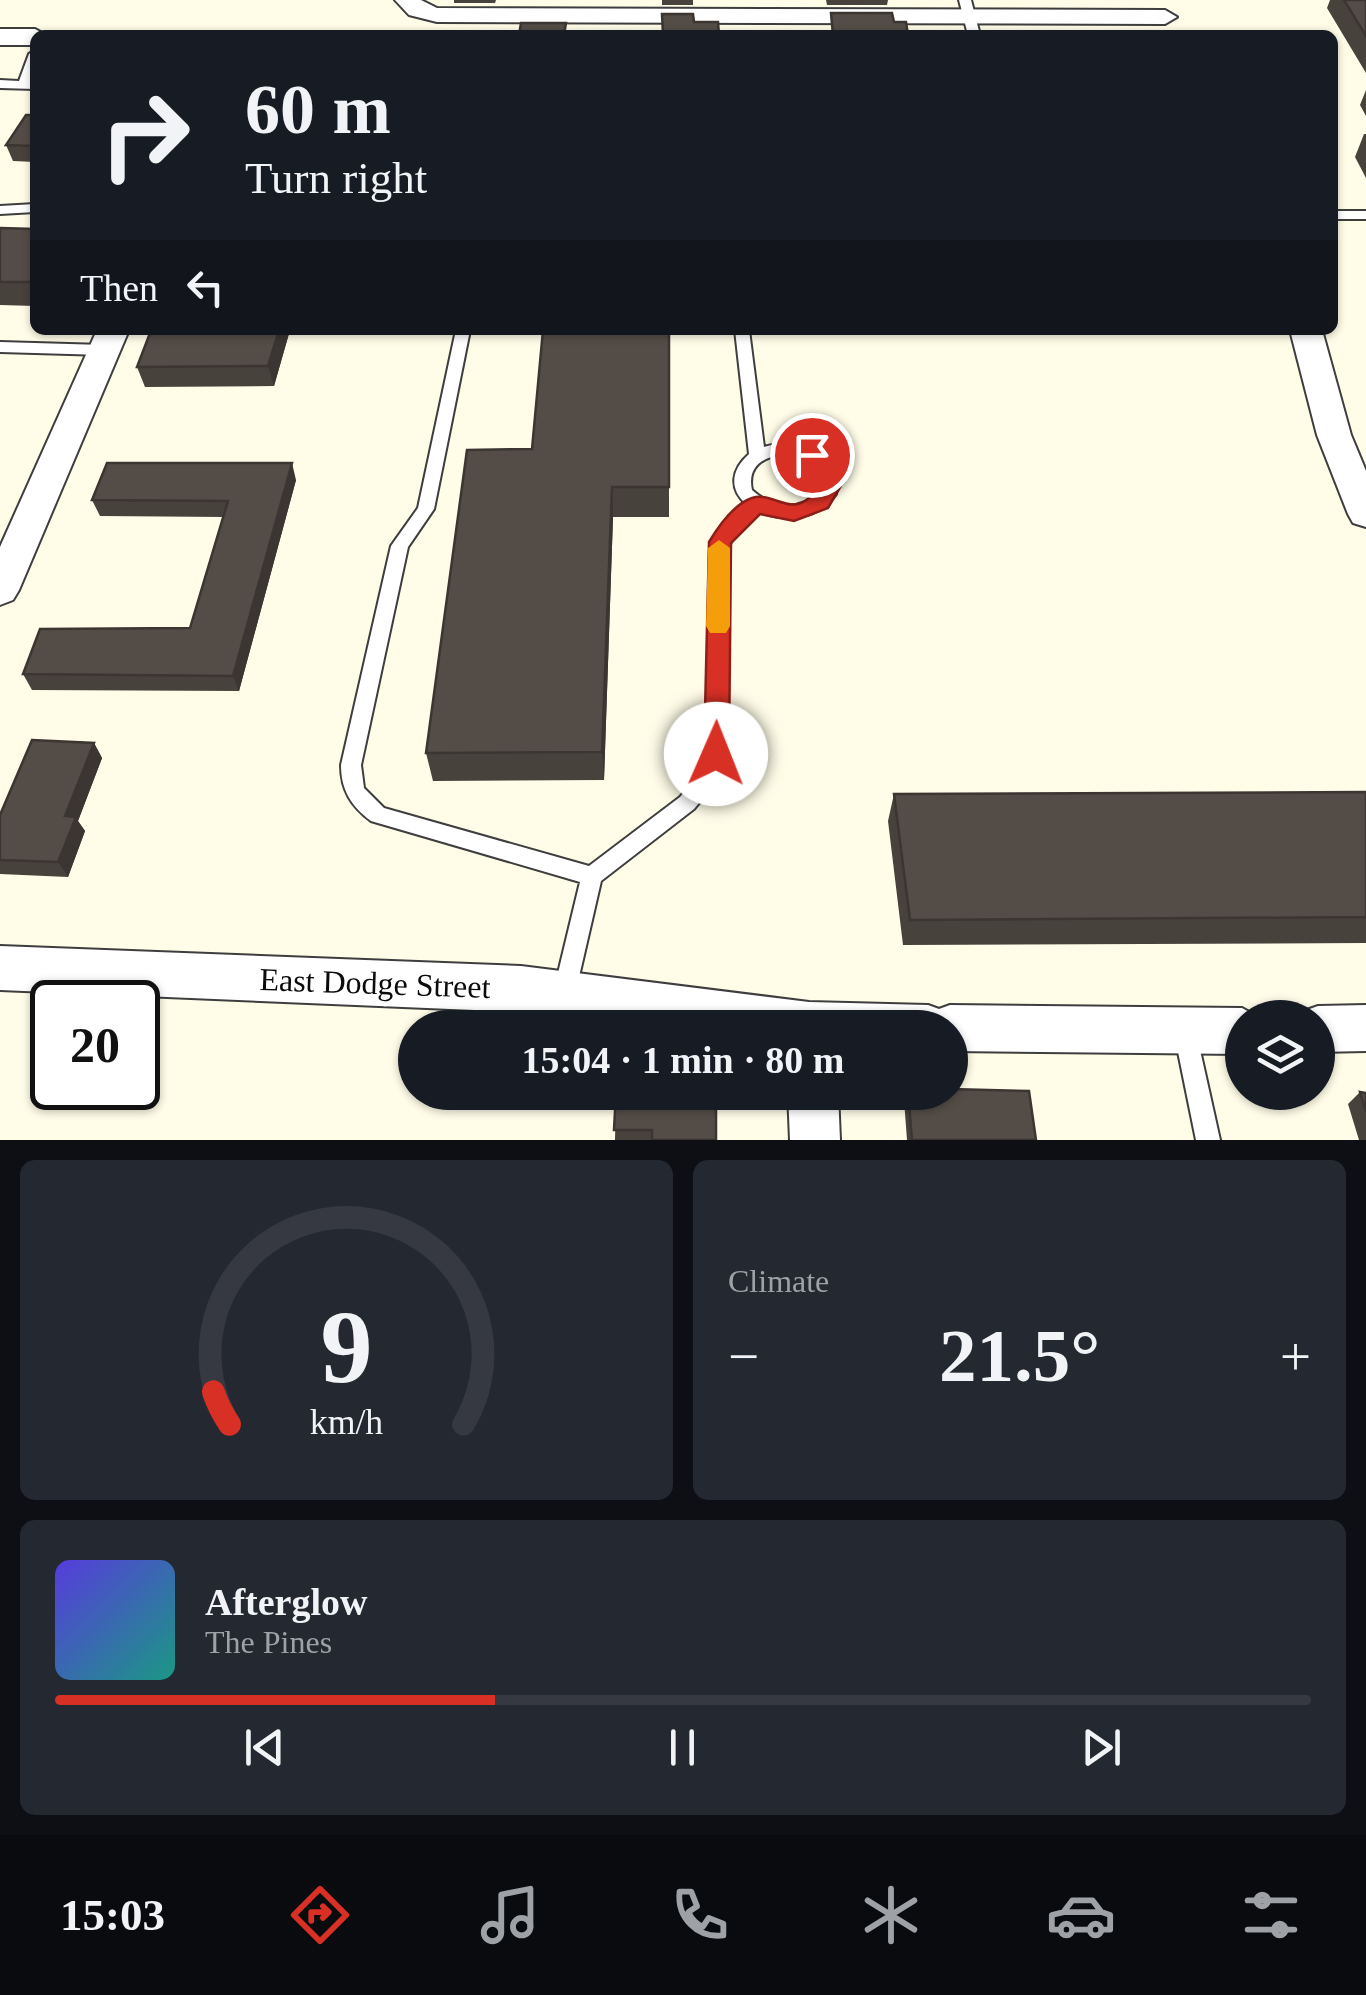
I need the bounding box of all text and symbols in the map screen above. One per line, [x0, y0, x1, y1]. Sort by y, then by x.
icon: right [80, 70, 210, 200]
text: 60 m [245, 71, 391, 148]
text: Turn right [245, 153, 427, 203]
icon: left [178, 260, 233, 315]
text: Then [80, 267, 158, 309]
pin [770, 413, 855, 498]
icon: arrive [785, 428, 840, 483]
position arrow [664, 702, 768, 806]
street label: East Dodge Street [259, 961, 491, 1005]
speed limit sign: 20 [30, 980, 160, 1110]
map controls [1225, 1000, 1335, 1110]
button: layers [1225, 1000, 1335, 1110]
text: 15:04 · 1 min · 80 m [522, 1039, 845, 1081]
text: Climate [728, 1263, 829, 1299]
text: 9 [321, 1289, 373, 1404]
text: 21.5° [939, 1314, 1100, 1397]
text: − [728, 1326, 759, 1387]
text: + [1280, 1326, 1311, 1387]
text: km/h [310, 1402, 383, 1442]
text: Afterglow [205, 1581, 367, 1623]
text: The Pines [205, 1624, 332, 1660]
icon: previous [237, 1720, 292, 1775]
icon: pause [655, 1720, 710, 1775]
icon: next [1074, 1720, 1129, 1775]
icon: directions [285, 1880, 355, 1950]
icon: music [475, 1880, 545, 1950]
icon: phone [665, 1880, 735, 1950]
icon: climate [856, 1880, 926, 1950]
icon: car [1046, 1880, 1116, 1950]
icon: filters [1236, 1880, 1306, 1950]
text: 15:03 [60, 1890, 165, 1940]

